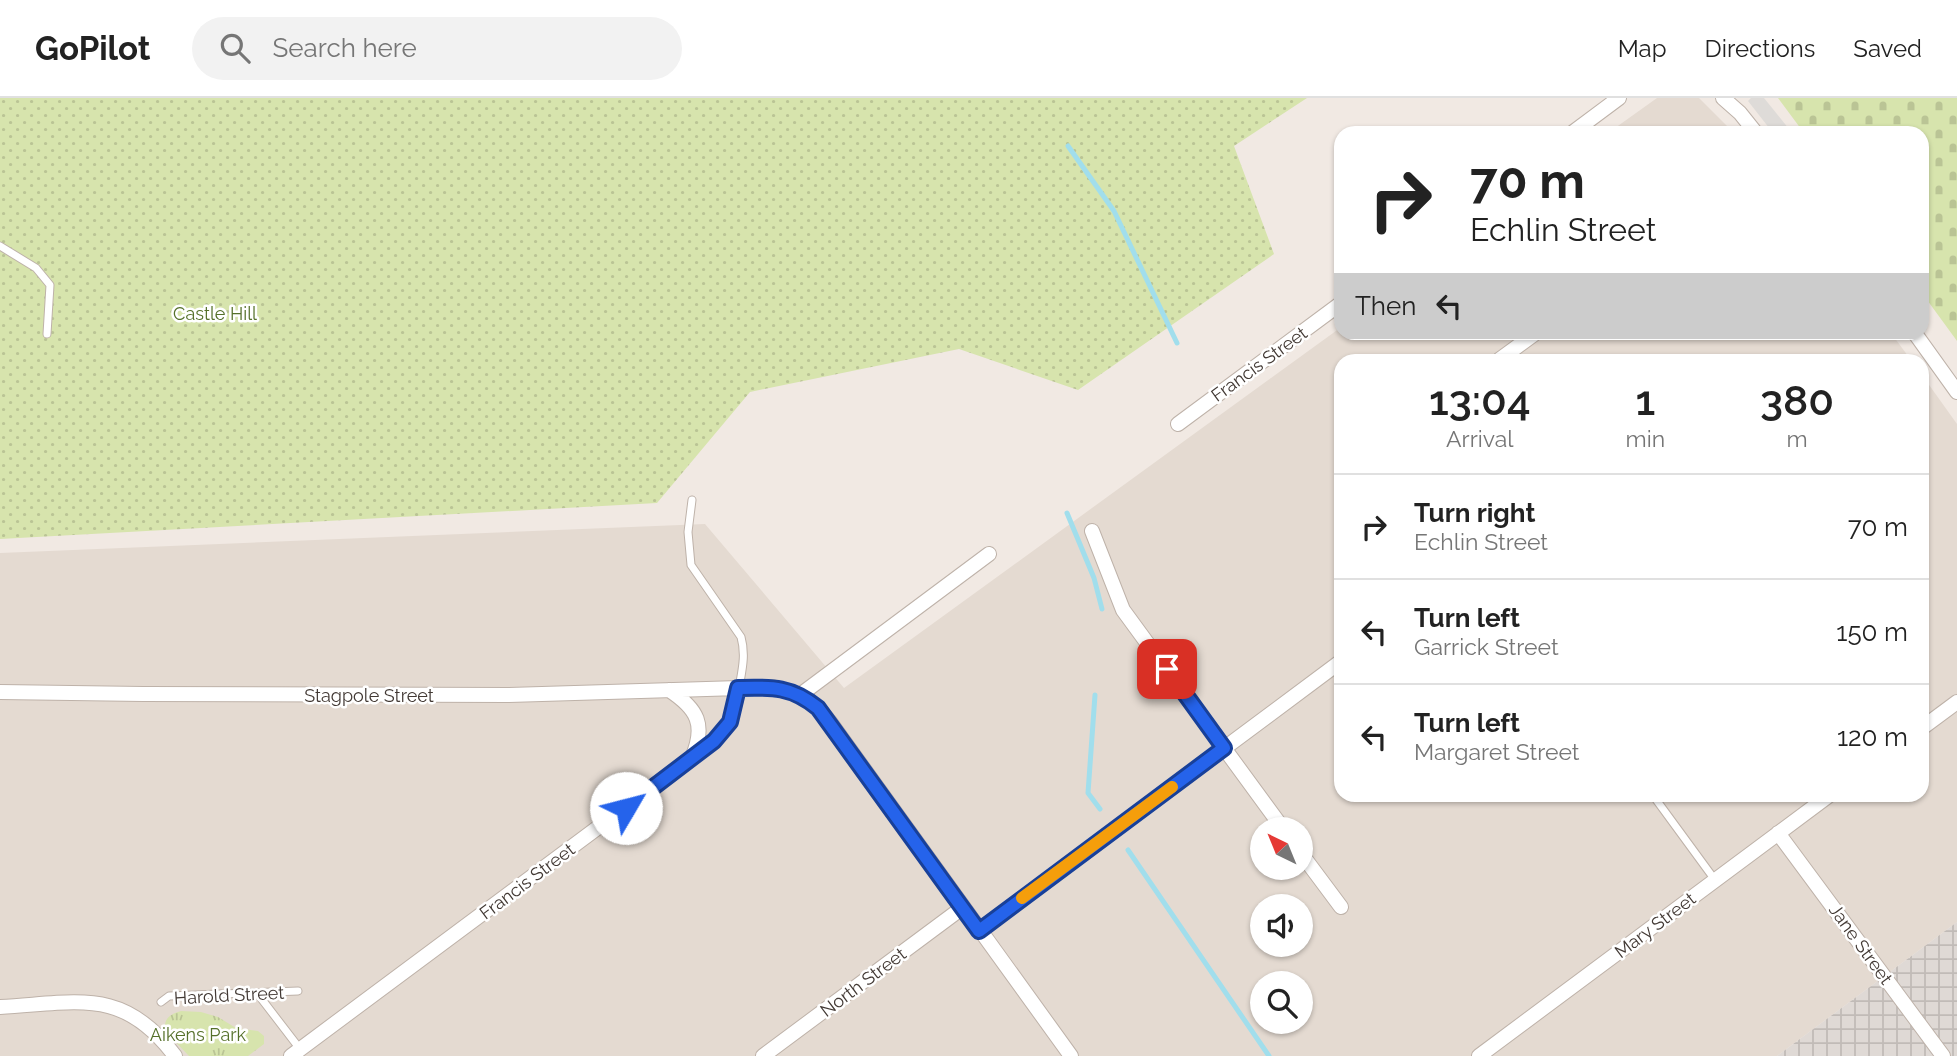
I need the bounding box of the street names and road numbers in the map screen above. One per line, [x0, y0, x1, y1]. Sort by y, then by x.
street label: Francis Street [1207, 322, 1311, 406]
street label: Stagpole Street [304, 685, 434, 706]
street label: Francis Street [475, 838, 579, 924]
street label: Mary Street [1611, 888, 1699, 962]
street label: Jane Street [1825, 900, 1897, 988]
street label: North Street [816, 943, 910, 1021]
street label: Harold Street [173, 982, 285, 1008]

